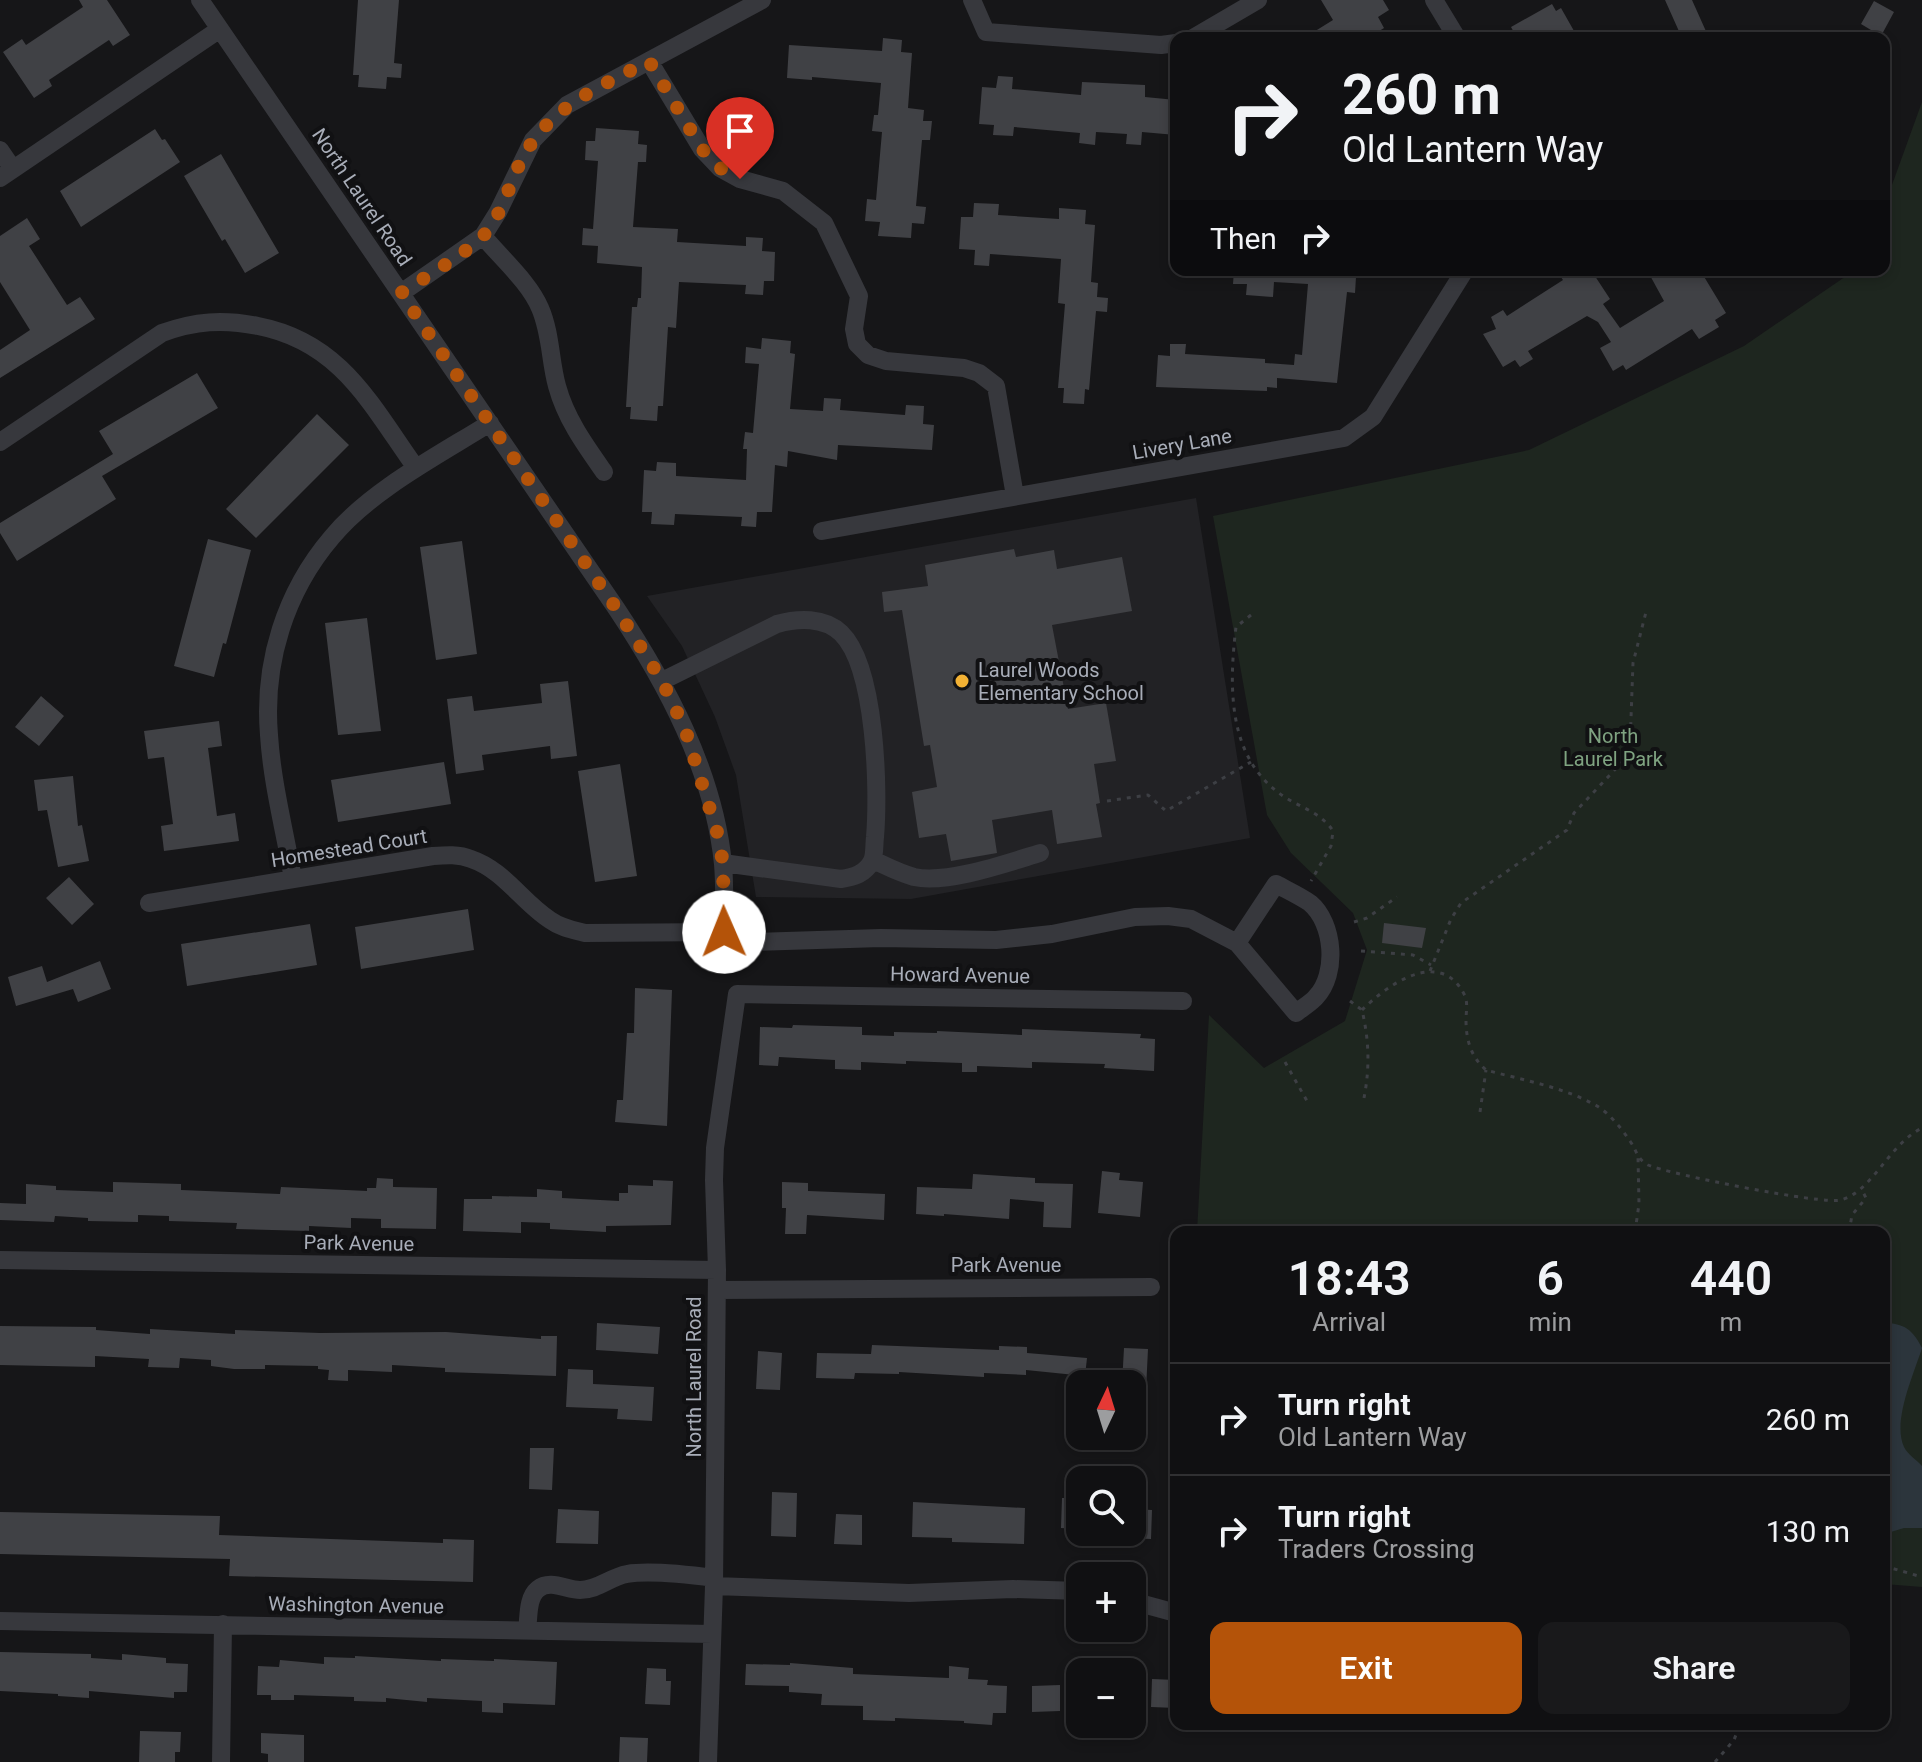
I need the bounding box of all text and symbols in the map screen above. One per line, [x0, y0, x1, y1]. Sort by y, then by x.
text: 260 m [1342, 62, 1501, 128]
icon: right [1210, 64, 1314, 168]
pin [706, 97, 774, 179]
icon: arrive [718, 109, 762, 153]
street label: North Laurel Road [307, 124, 417, 270]
text: Old Lantern Way [1342, 129, 1603, 171]
icon: right [1293, 216, 1337, 260]
text: Then [1210, 221, 1277, 256]
street label: Livery Lane [1130, 423, 1234, 465]
place label: Laurel Woods Elementary School [978, 658, 1144, 705]
marker: Laurel Woods Elementary School [953, 672, 971, 690]
park label: North Laurel Park [1563, 724, 1664, 771]
street label: Homestead Court [269, 824, 429, 872]
position arrow [682, 890, 766, 974]
street label: Howard Avenue [890, 962, 1030, 988]
street label: Park Avenue [303, 1230, 415, 1256]
text: 18:43 [1288, 1250, 1411, 1307]
text: 6 [1537, 1250, 1564, 1307]
text: 440 [1690, 1250, 1772, 1307]
street label: Park Avenue [951, 1253, 1061, 1277]
street label: North Laurel Road [682, 1296, 706, 1458]
text: Arrival [1312, 1307, 1386, 1337]
text: min [1528, 1307, 1572, 1337]
text: m [1720, 1307, 1742, 1337]
north arrow [1066, 1370, 1146, 1450]
map controls [1066, 1370, 1146, 1738]
text: Turn right [1278, 1387, 1411, 1422]
icon: right [1210, 1397, 1254, 1441]
text: 260 m [1766, 1402, 1850, 1437]
text: Old Lantern Way [1278, 1422, 1467, 1452]
button: search [1066, 1466, 1146, 1546]
text: Turn right [1278, 1499, 1411, 1534]
icon: right [1210, 1509, 1254, 1553]
text: 130 m [1766, 1514, 1850, 1549]
text: Traders Crossing [1278, 1534, 1475, 1564]
button: + [1066, 1562, 1146, 1642]
street label: Washington Avenue [268, 1591, 444, 1619]
button: Exit [1210, 1622, 1522, 1714]
button: Share [1538, 1622, 1850, 1714]
button: − [1066, 1658, 1146, 1738]

